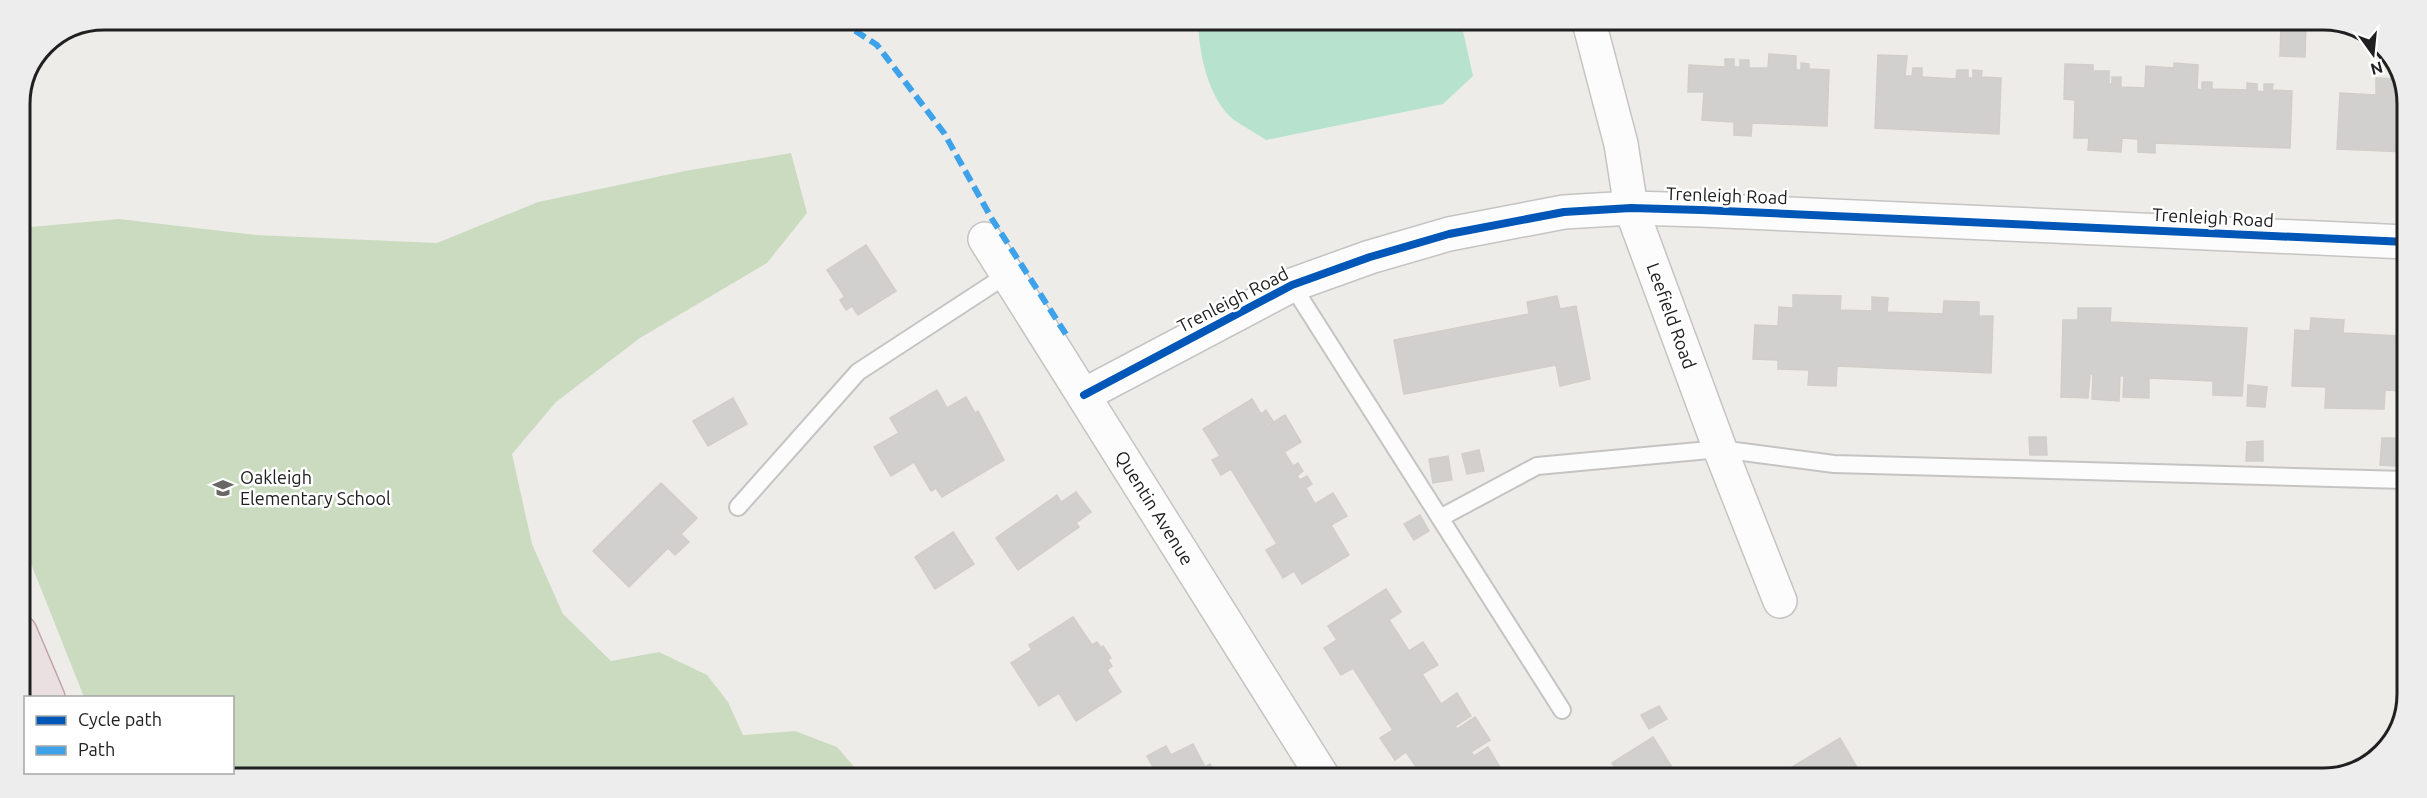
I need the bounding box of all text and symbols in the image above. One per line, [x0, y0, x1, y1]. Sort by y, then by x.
north arrow [2343, 24, 2403, 84]
text: N [2369, 58, 2385, 79]
street label: Trenleigh Road [1666, 183, 1788, 207]
street label: Trenleigh Road [2152, 204, 2274, 230]
street label: Leefield Road [1644, 260, 1700, 371]
street label: Trenleigh Road [1174, 263, 1291, 336]
street label: Quentin Avenue [1111, 447, 1198, 569]
place label: Oakleigh Elementary School [240, 467, 391, 508]
school or university icon: Oakleigh Elementary School [211, 476, 235, 500]
legend [24, 696, 234, 774]
text: Cycle path [78, 709, 162, 729]
text: Path [78, 739, 115, 759]

